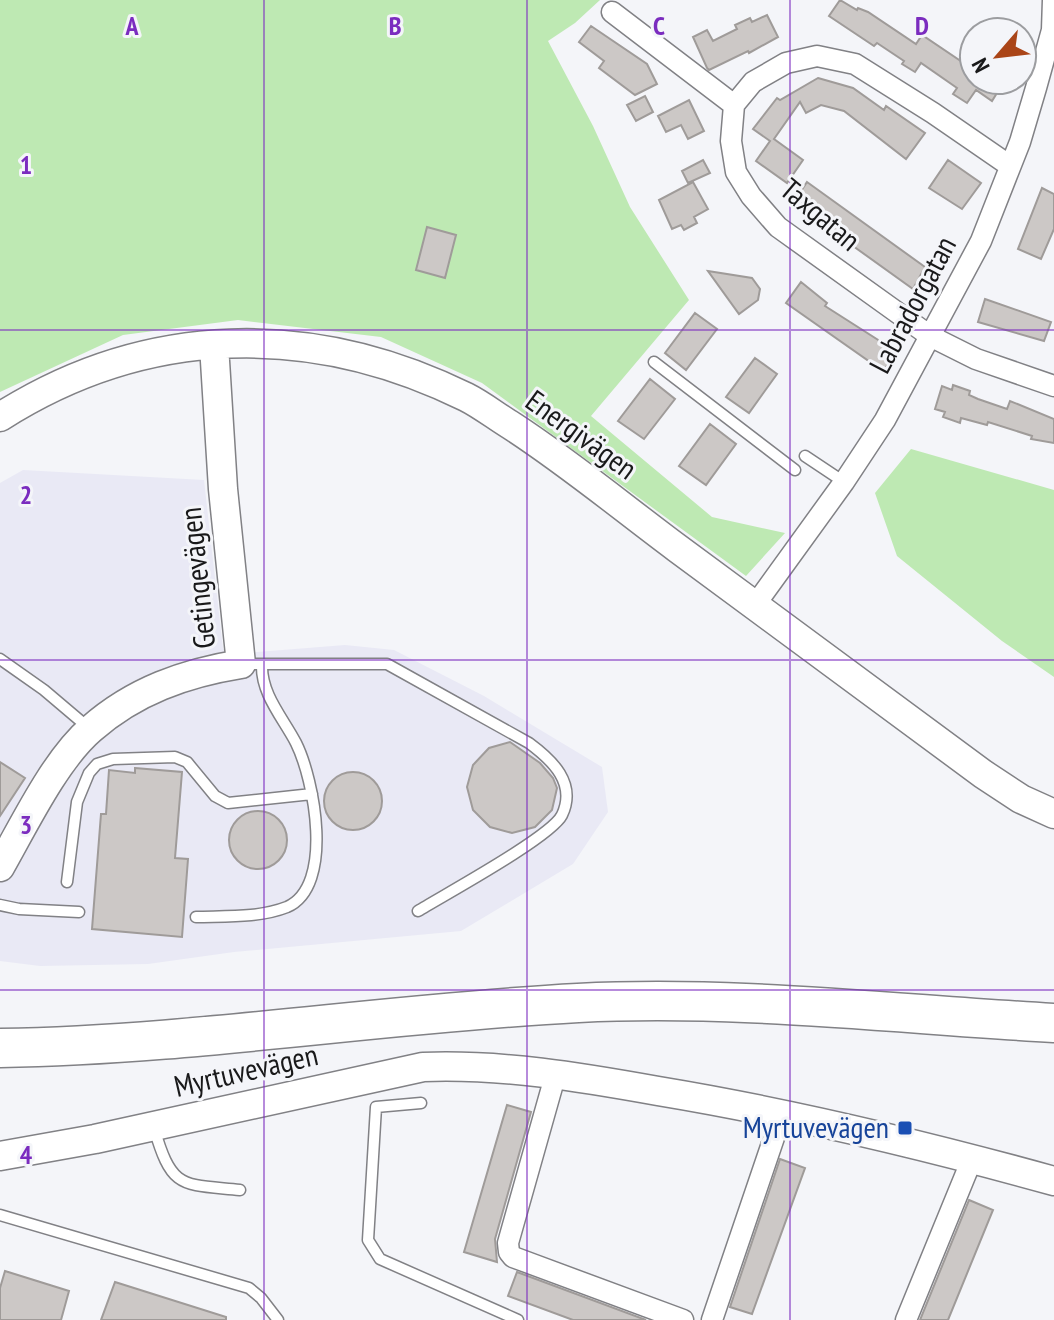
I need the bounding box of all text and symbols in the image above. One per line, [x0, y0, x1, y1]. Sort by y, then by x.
text: A [124, 9, 139, 42]
text: B [389, 9, 402, 42]
text: C [653, 9, 665, 42]
text: D [915, 9, 929, 42]
north arrow [958, 16, 1038, 96]
text: N [965, 54, 995, 77]
text: 1 [20, 148, 32, 181]
street label: Taxgatan [773, 169, 869, 259]
street label: Labradorgatan [859, 229, 964, 380]
street label: Energivägen [519, 380, 645, 487]
text: 2 [20, 478, 32, 511]
street label: Getingevägen [170, 505, 223, 651]
text: 3 [20, 808, 32, 841]
street label: Myrtuvevägen [170, 1034, 321, 1105]
place label: Myrtuvevägen [743, 1107, 889, 1146]
marker: Myrtuvevägen [896, 1119, 914, 1137]
text: 4 [20, 1138, 33, 1171]

